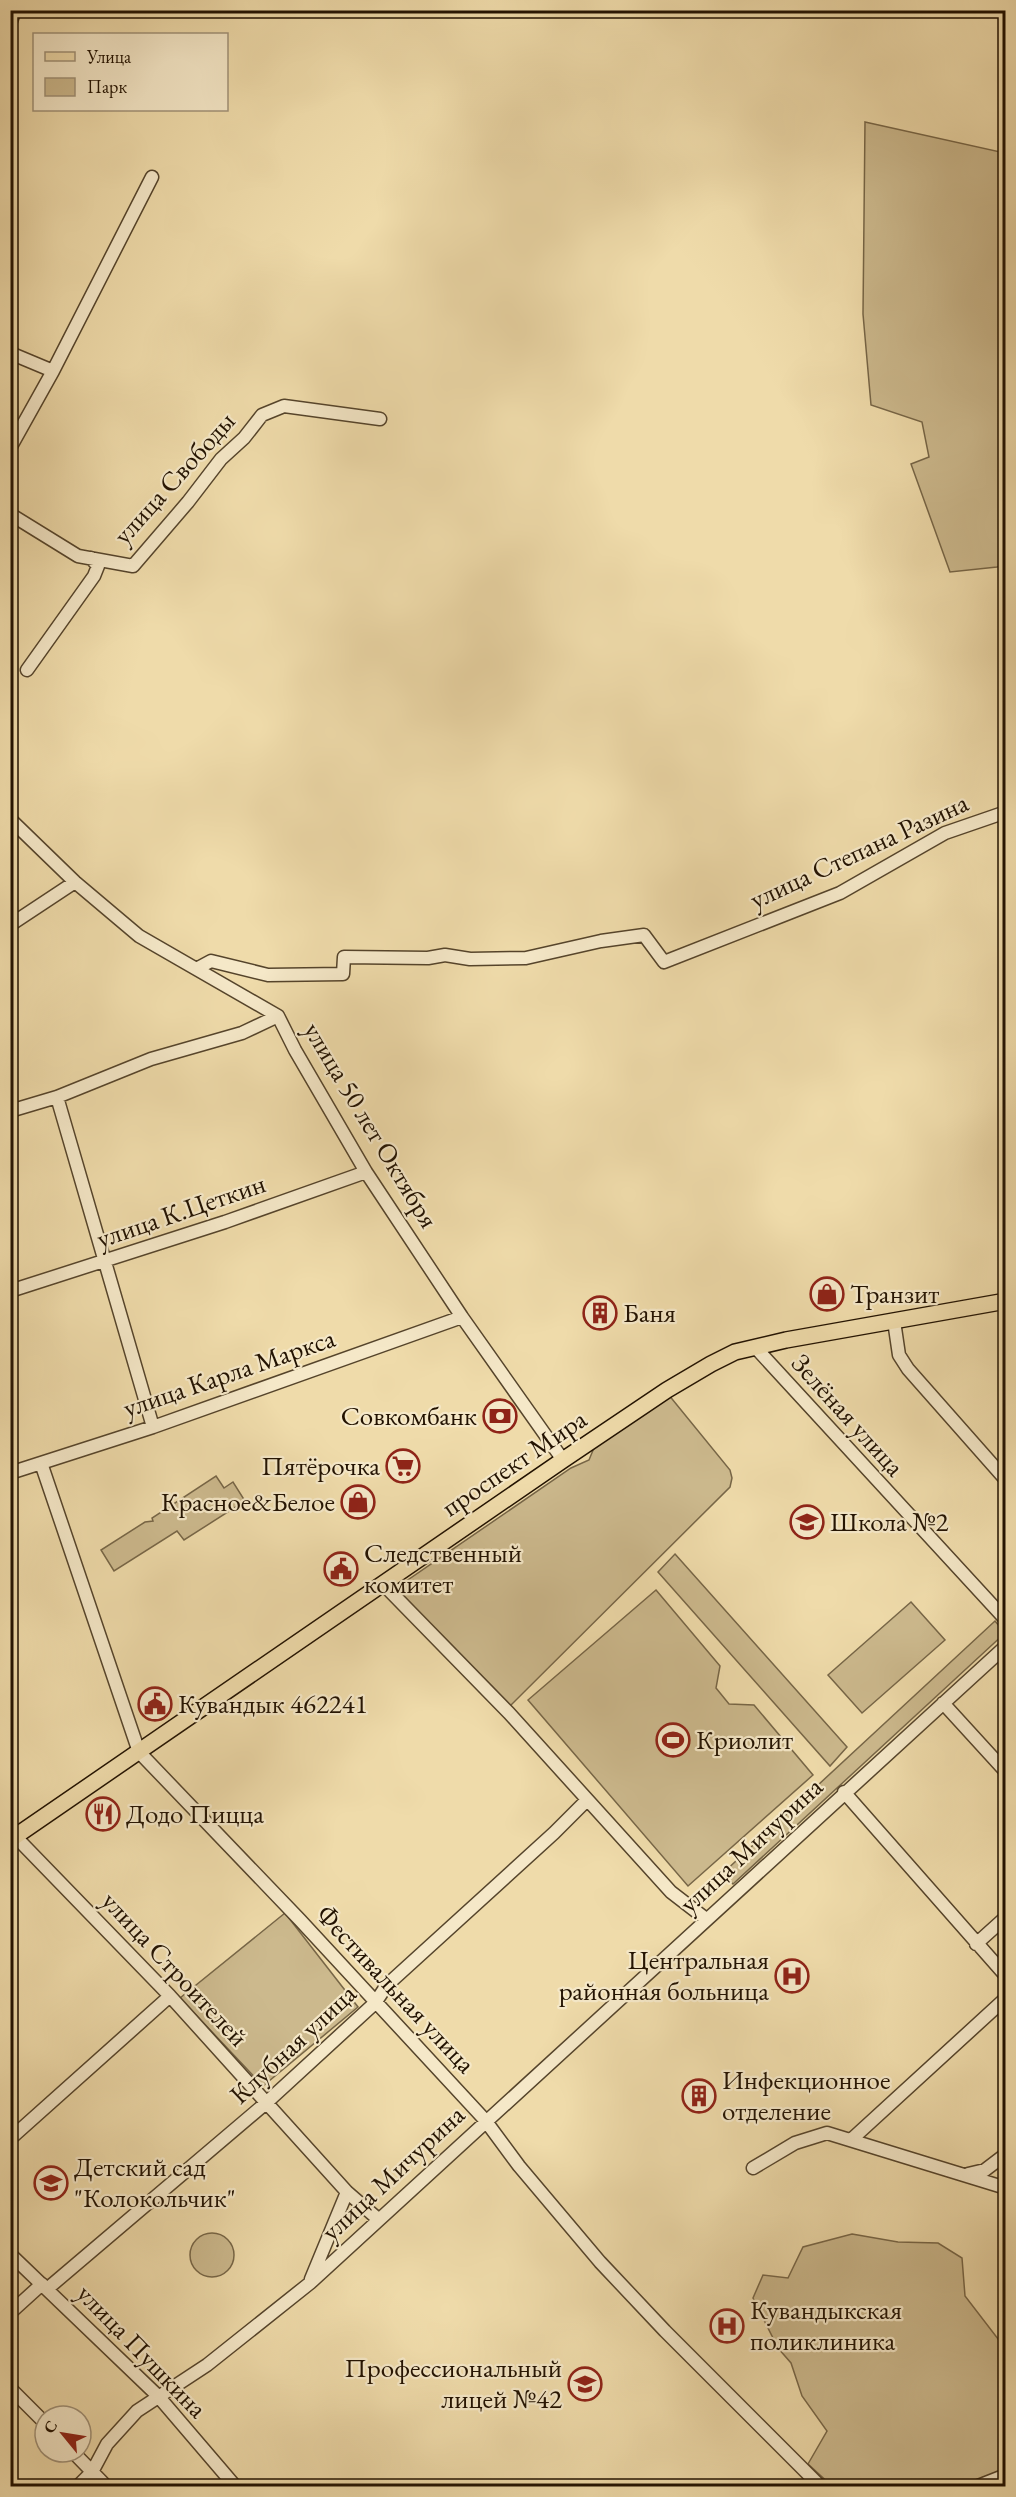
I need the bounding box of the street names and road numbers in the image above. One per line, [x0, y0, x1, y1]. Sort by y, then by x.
street label: улица Свободы [105, 404, 242, 551]
street label: улица Степана Разина [744, 784, 974, 917]
street label: улица 50 лет Октября [296, 1015, 447, 1234]
street label: улица К.Цеткин [92, 1165, 270, 1256]
street label: улица Карла Маркса [118, 1320, 340, 1425]
street label: Зелёная улица [784, 1346, 913, 1483]
street label: проспект Мира [434, 1401, 593, 1524]
street label: улица Мичурина [671, 1769, 830, 1920]
street label: улица Строителей [94, 1884, 256, 2054]
street label: Фестивальная улица [309, 1897, 484, 2081]
street label: Клубная улица [222, 1976, 364, 2111]
street label: улица Мичурина [313, 2097, 472, 2248]
street label: улица Пушкина [70, 2276, 215, 2425]

